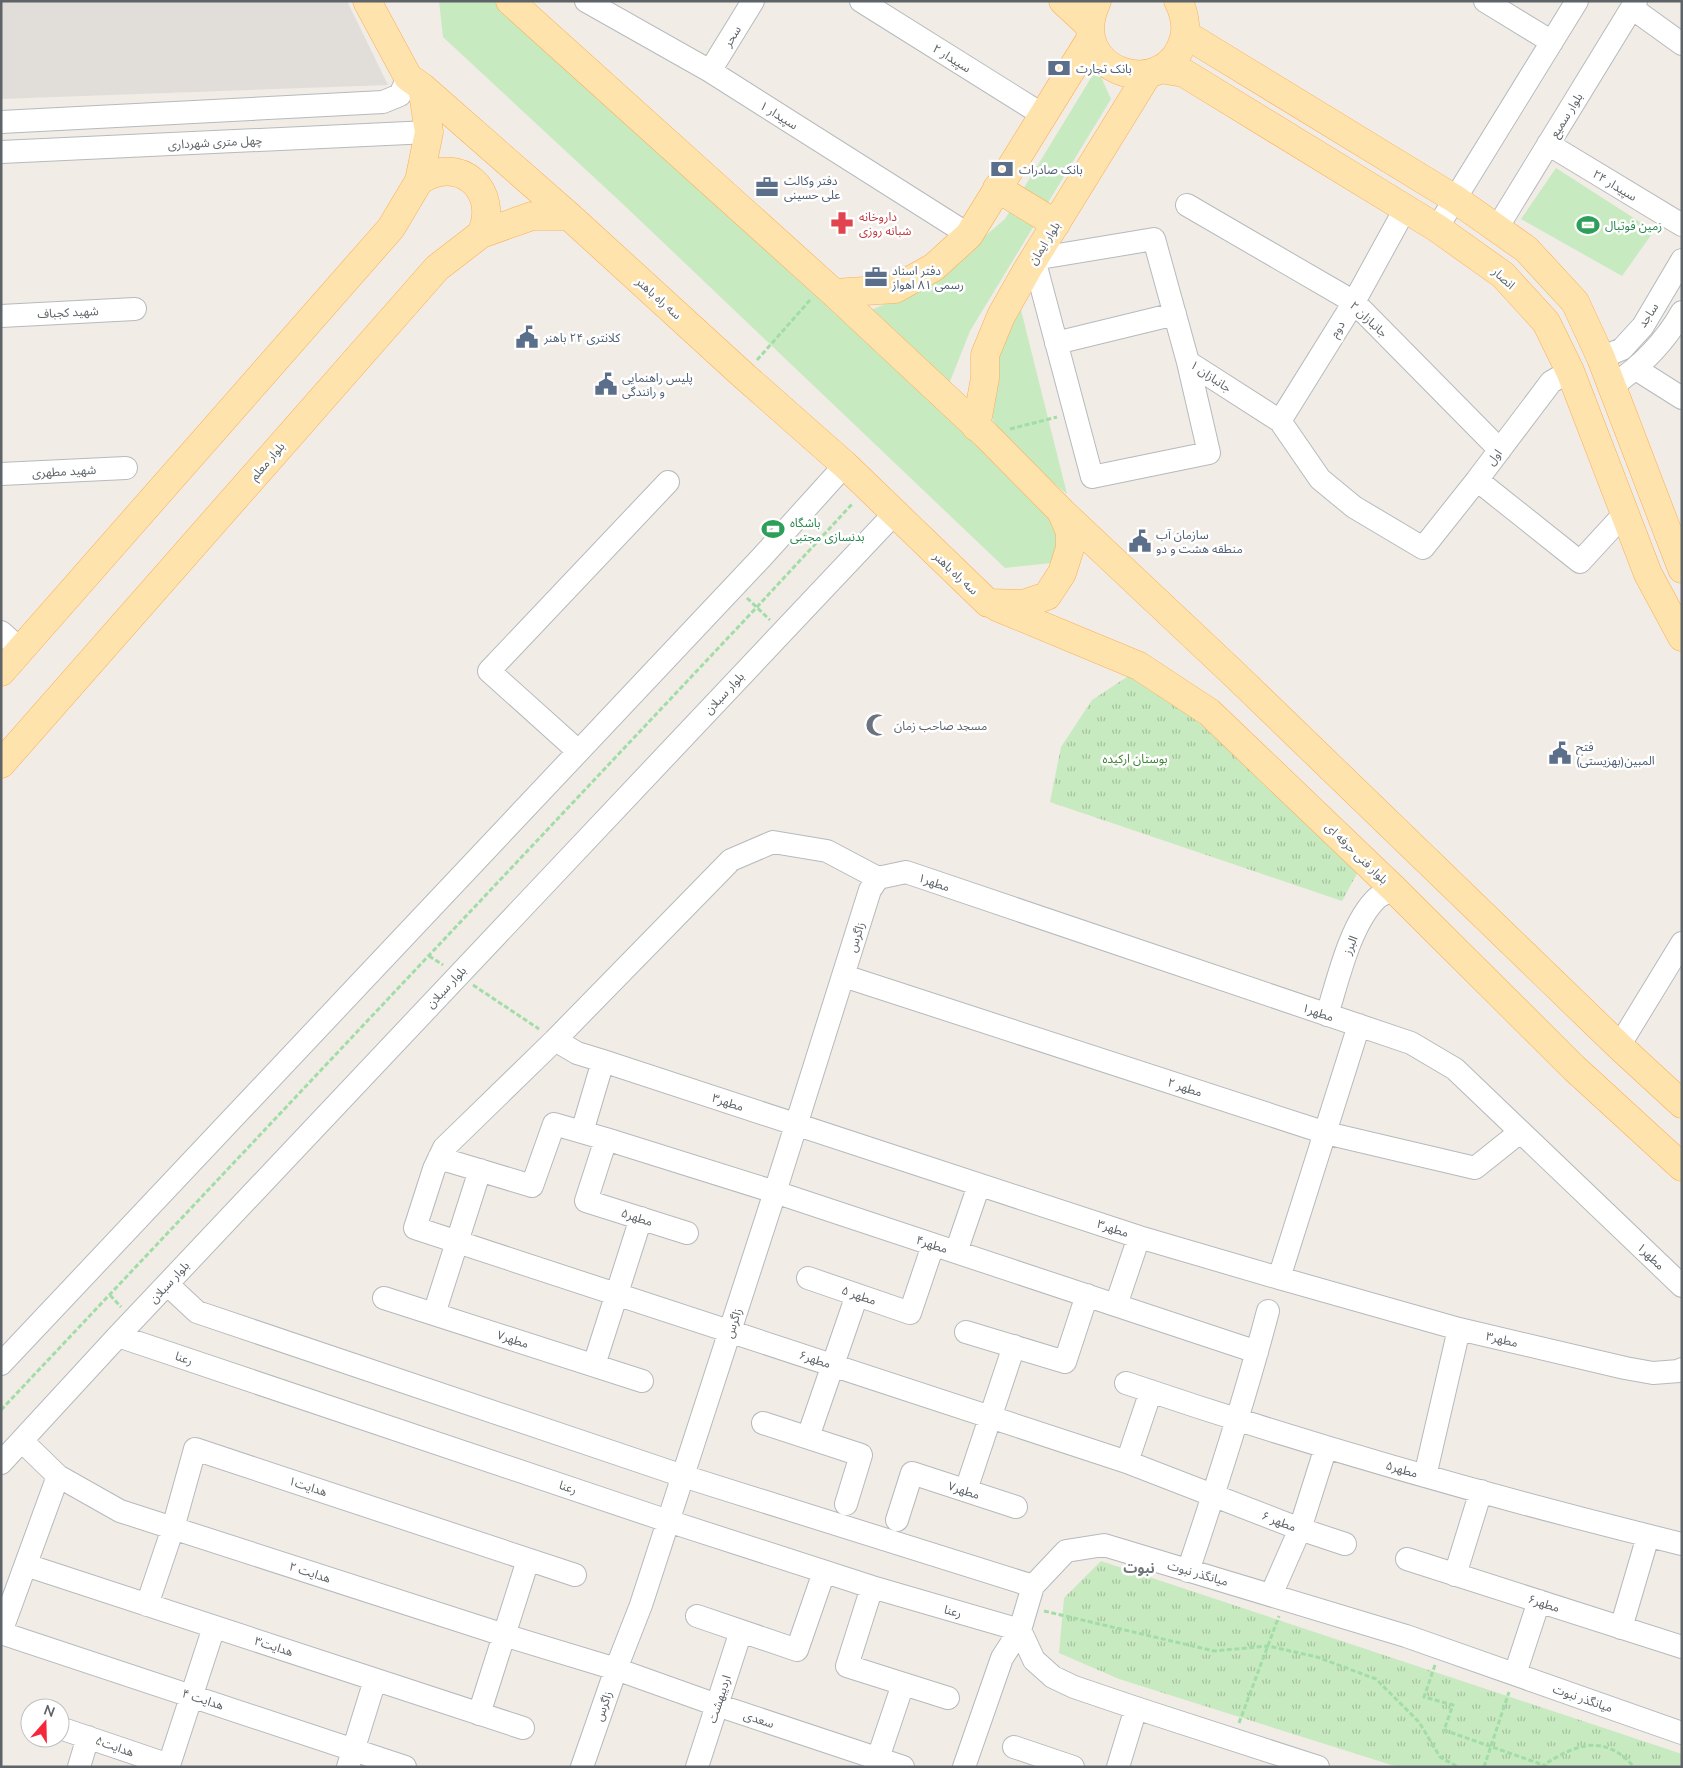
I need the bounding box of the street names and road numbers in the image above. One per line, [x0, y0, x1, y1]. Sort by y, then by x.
street label: سحر [719, 23, 744, 50]
street label: سپیدار ۲ [930, 41, 974, 76]
street label: بلوار سمیع [1546, 90, 1587, 141]
street label: سپیدار ۱ [757, 98, 801, 133]
street label: چهل متری شهرداری [167, 132, 263, 153]
street label: سپیدار ۲۴ [1590, 166, 1640, 205]
street label: بلوار ایمان [1025, 219, 1063, 267]
street label: انصار [1489, 263, 1519, 292]
street label: سه راه باهنر [632, 273, 685, 322]
street label: جانبازان ۲ [1347, 298, 1391, 340]
street label: ساجد [1635, 300, 1661, 330]
street label: شهید کجباف [37, 303, 99, 321]
street label: دوم [1326, 318, 1350, 341]
street label: جانبازان ۱ [1187, 357, 1235, 395]
street label: بلوار معلم [246, 439, 289, 485]
street label: اول [1483, 446, 1505, 468]
street label: شهید مطهری [32, 462, 96, 480]
street label: سه راه باهنر [930, 548, 982, 598]
street label: بلوار سبلان [701, 669, 747, 717]
street label: بلوار فنی حرفه ای [1322, 819, 1392, 887]
street label: مطهر۱ [916, 870, 952, 894]
street label: زاگرس [844, 920, 868, 954]
street label: البرز [1339, 933, 1361, 958]
street label: بلوار سبلان [423, 963, 469, 1011]
street label: مطهر۱ [1300, 1000, 1336, 1024]
street label: مطهر ۲ [1166, 1074, 1204, 1100]
street label: مطهر۳ [710, 1090, 746, 1114]
street label: مطهر۵ [619, 1205, 655, 1229]
street label: مطهر۳ [1095, 1216, 1131, 1240]
street label: مطهر۴ [914, 1232, 950, 1256]
street label: مطهر۱ [1634, 1239, 1668, 1273]
street label: بلوار سبلان [146, 1258, 192, 1306]
street label: مطهر ۵ [840, 1282, 878, 1308]
street label: زاگرس [721, 1306, 745, 1340]
street label: مطهر۷ [495, 1327, 531, 1351]
street label: مطهر۳ [1484, 1328, 1520, 1350]
street label: مطهر۶ [797, 1347, 833, 1371]
street label: رعنا [173, 1348, 195, 1368]
street label: مطهر۵ [1384, 1457, 1420, 1481]
street label: هدایت۱ [287, 1473, 329, 1499]
street label: رعنا [557, 1477, 579, 1497]
street label: مطهر۷ [946, 1478, 982, 1502]
street label: مطهر ۶ [1260, 1508, 1298, 1534]
street label: میانگذر نبوت [1166, 1557, 1230, 1589]
street label: هدایت ۲ [287, 1558, 333, 1586]
street label: مطهر۶ [1526, 1591, 1562, 1615]
street label: رعنا [942, 1601, 964, 1621]
street label: هدایت۳ [253, 1633, 295, 1659]
street label: اردیبهشت [704, 1673, 734, 1725]
street label: میانگذر نبوت [1551, 1681, 1615, 1715]
street label: هدایت ۴ [180, 1685, 226, 1713]
street label: زاگرس [591, 1689, 615, 1723]
street label: سعدی [742, 1707, 776, 1731]
street label: هدایت۵ [94, 1732, 136, 1760]

